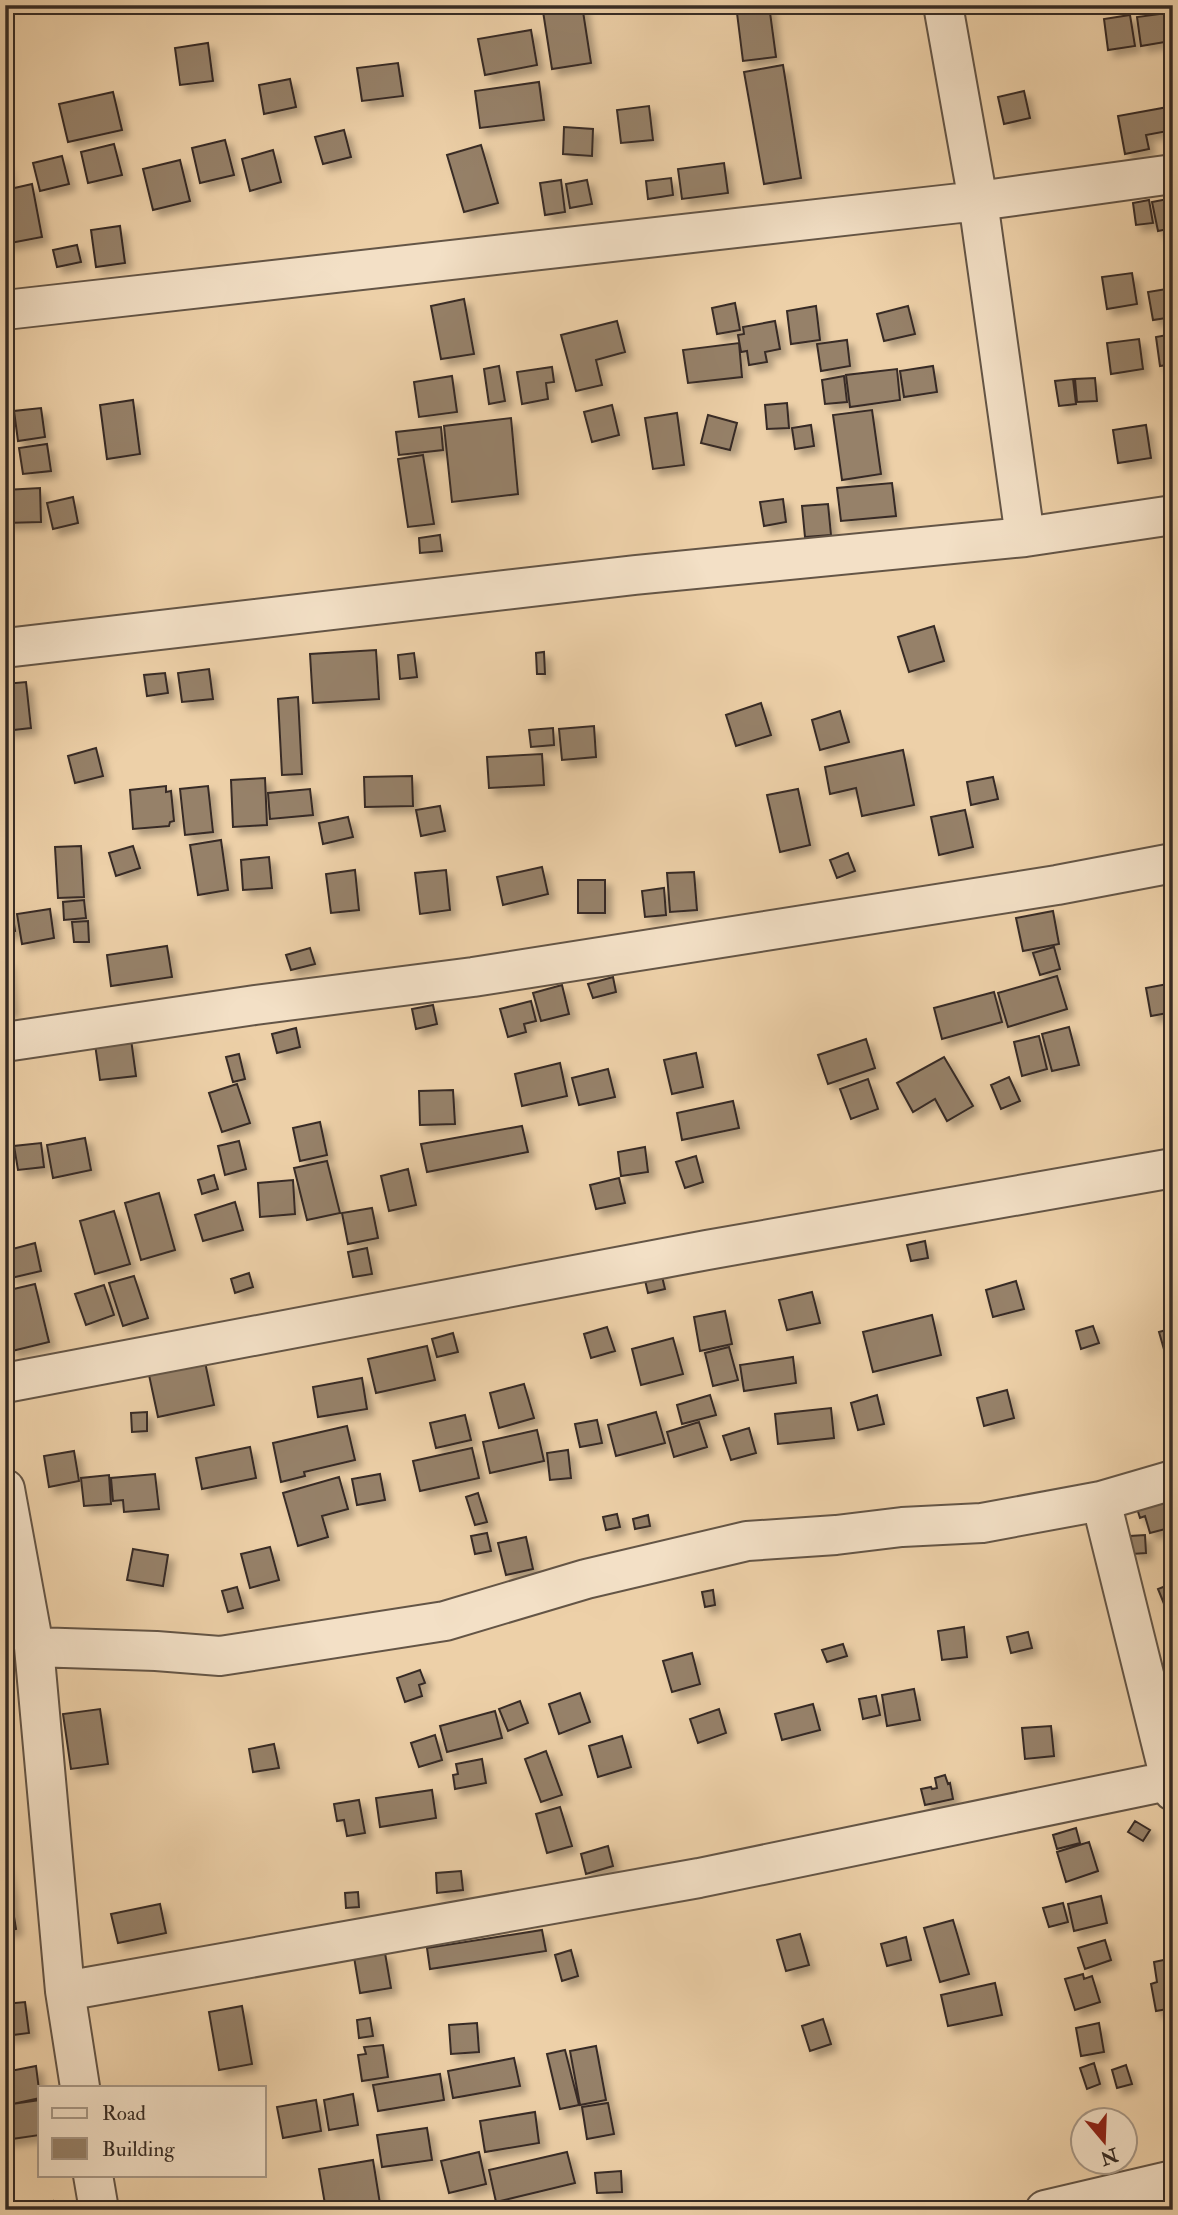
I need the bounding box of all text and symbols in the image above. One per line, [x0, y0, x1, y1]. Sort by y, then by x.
legend [38, 2086, 266, 2176]
text: Road [102, 2100, 147, 2127]
north arrow [1070, 2106, 1140, 2176]
text: Building [102, 2136, 175, 2163]
text: N [1096, 2142, 1122, 2171]

